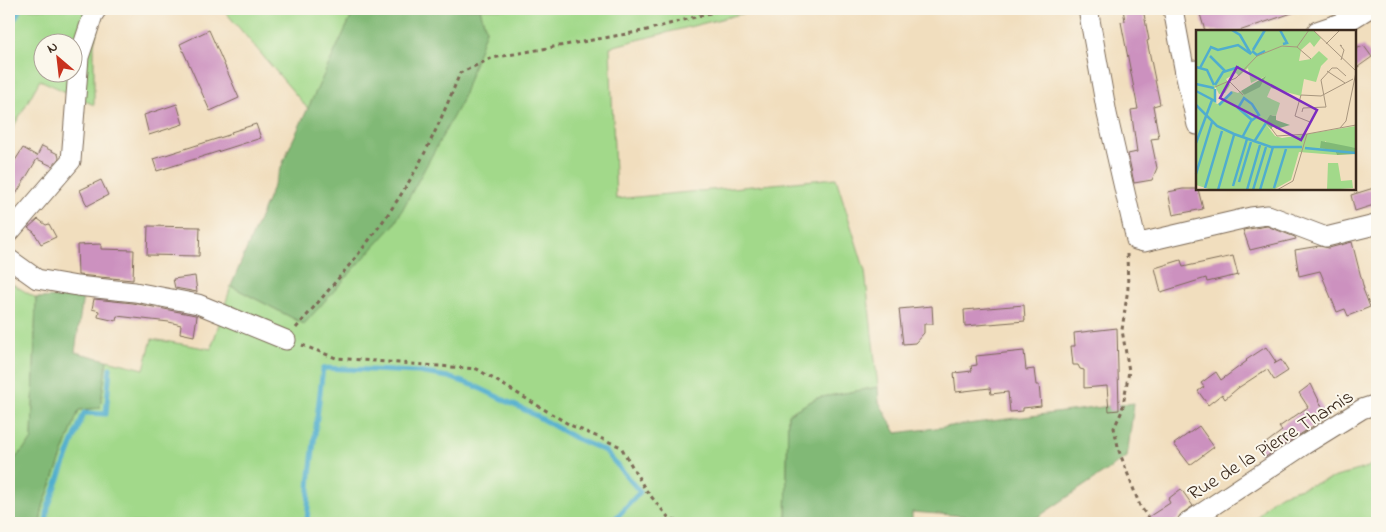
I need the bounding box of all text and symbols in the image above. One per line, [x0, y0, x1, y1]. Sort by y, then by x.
inset map [1196, 30, 1356, 190]
north arrow [32, 32, 82, 82]
text: N [43, 36, 62, 59]
street label: Rue de la Pierre Thamis [1183, 383, 1360, 509]

